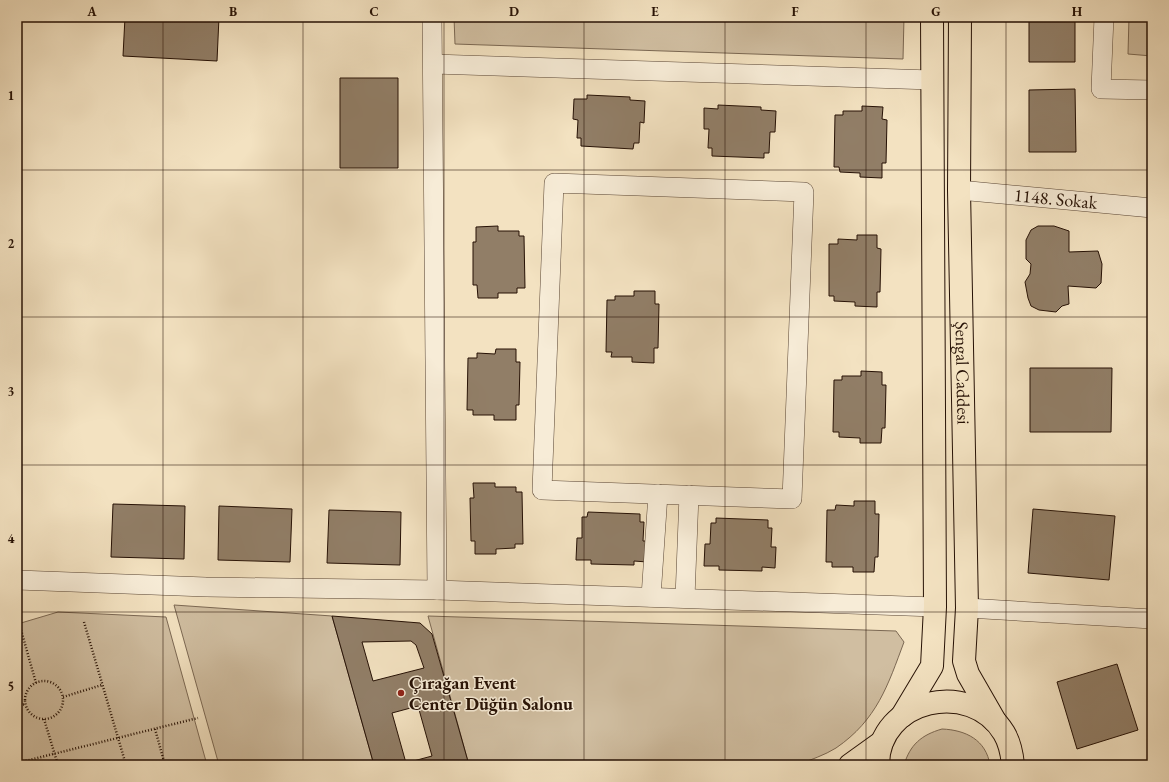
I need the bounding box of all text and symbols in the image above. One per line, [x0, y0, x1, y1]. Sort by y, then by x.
text: A [86, 3, 97, 20]
text: B [229, 3, 237, 20]
text: C [369, 3, 379, 20]
text: D [509, 3, 519, 20]
text: E [651, 3, 659, 20]
text: F [791, 3, 799, 20]
text: G [931, 3, 941, 20]
text: H [1072, 3, 1083, 20]
text: 1 [8, 87, 15, 104]
street label: 1148. Sokak [1013, 183, 1099, 214]
text: 2 [8, 235, 15, 252]
street label: Şengal Caddesi [951, 321, 975, 425]
text: 3 [8, 383, 15, 400]
text: 4 [8, 530, 15, 547]
place label: Çırağan Event Center Düğün Salonu [409, 671, 573, 715]
text: 5 [8, 678, 14, 695]
marker: Çırağan Event Center Düğün Salonu [396, 688, 406, 698]

